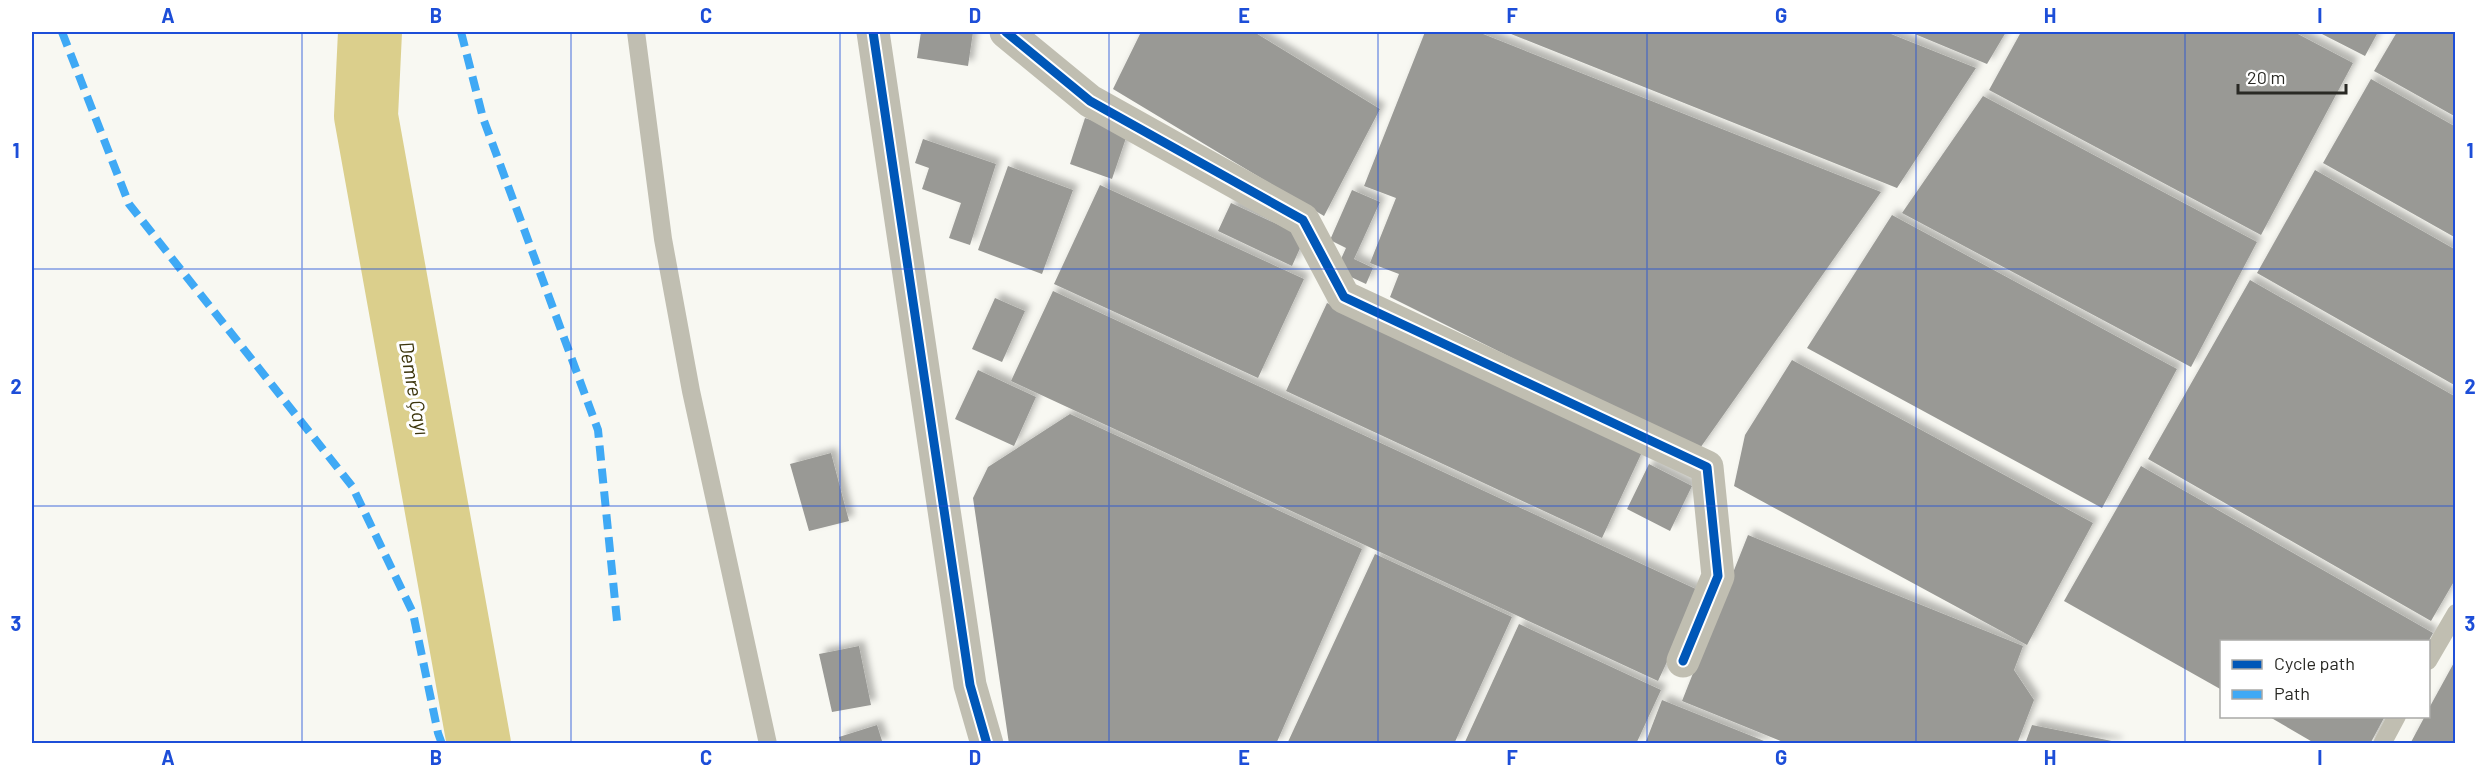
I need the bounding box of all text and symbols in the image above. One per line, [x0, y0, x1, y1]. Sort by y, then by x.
text: A [161, 3, 175, 27]
text: B [430, 3, 442, 27]
text: C [700, 3, 712, 27]
text: D [969, 3, 981, 27]
text: E [1238, 3, 1250, 27]
text: F [1506, 3, 1518, 27]
text: G [1775, 3, 1787, 27]
text: H [2044, 3, 2056, 27]
text: I [2317, 3, 2323, 27]
scale bar [2238, 57, 2346, 95]
text: 20 m [2247, 66, 2285, 88]
text: 1 [12, 138, 20, 162]
text: 1 [2466, 138, 2474, 162]
water label: Demre Çayı [395, 339, 435, 437]
text: 2 [10, 374, 22, 398]
text: 2 [2464, 374, 2476, 398]
text: 3 [11, 611, 21, 635]
text: 3 [2465, 611, 2475, 635]
legend [2220, 640, 2430, 718]
text: Cycle path [2274, 652, 2355, 674]
text: Path [2274, 682, 2310, 704]
text: A [161, 745, 175, 769]
text: B [430, 745, 442, 769]
text: C [700, 745, 712, 769]
text: D [969, 745, 981, 769]
text: E [1238, 745, 1250, 769]
text: F [1506, 745, 1518, 769]
text: G [1775, 745, 1787, 769]
text: H [2044, 745, 2056, 769]
text: I [2317, 745, 2323, 769]

